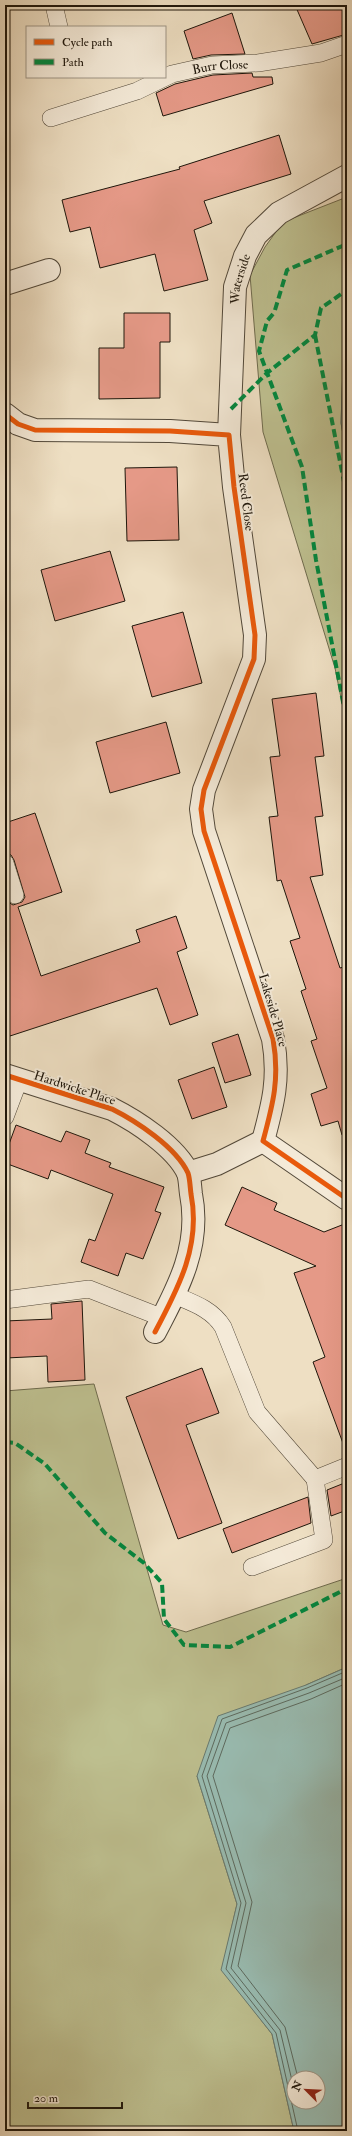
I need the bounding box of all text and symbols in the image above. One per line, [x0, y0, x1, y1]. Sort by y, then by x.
legend [26, 26, 166, 78]
text: Cycle path [62, 35, 113, 50]
text: Path [62, 55, 85, 70]
street label: Burr Close [191, 56, 249, 78]
street label: Waterside [227, 251, 254, 305]
street label: Reed Close [235, 472, 258, 533]
street label: Lakeside Place [255, 972, 291, 1049]
street label: Hardwicke Place [32, 1067, 118, 1109]
north arrow [286, 2070, 326, 2110]
text: N [289, 2078, 306, 2094]
scale bar [28, 2084, 122, 2110]
text: 20 m [34, 2091, 59, 2106]

